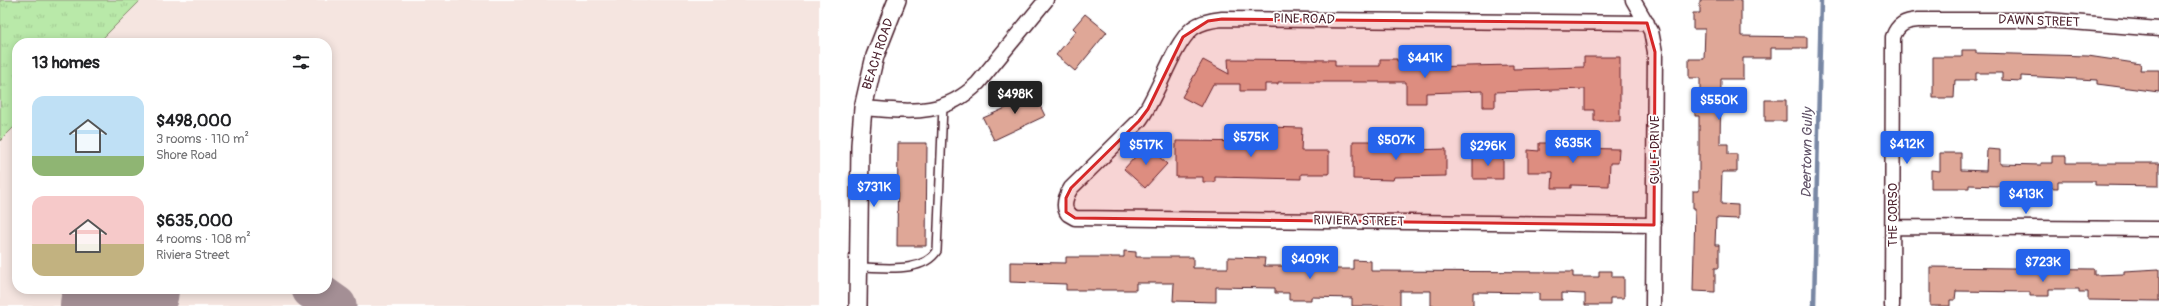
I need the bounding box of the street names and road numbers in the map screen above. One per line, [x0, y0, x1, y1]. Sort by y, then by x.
street label: PINE ROAD [1273, 10, 1335, 28]
street label: DAWN STREET [1998, 12, 2080, 30]
street label: BEACH ROAD [859, 16, 897, 92]
street label: GULF DRIVE [1647, 115, 1663, 185]
street label: THE CORSO [1885, 183, 1901, 247]
street label: RIVIERA STREET [1313, 212, 1405, 230]

